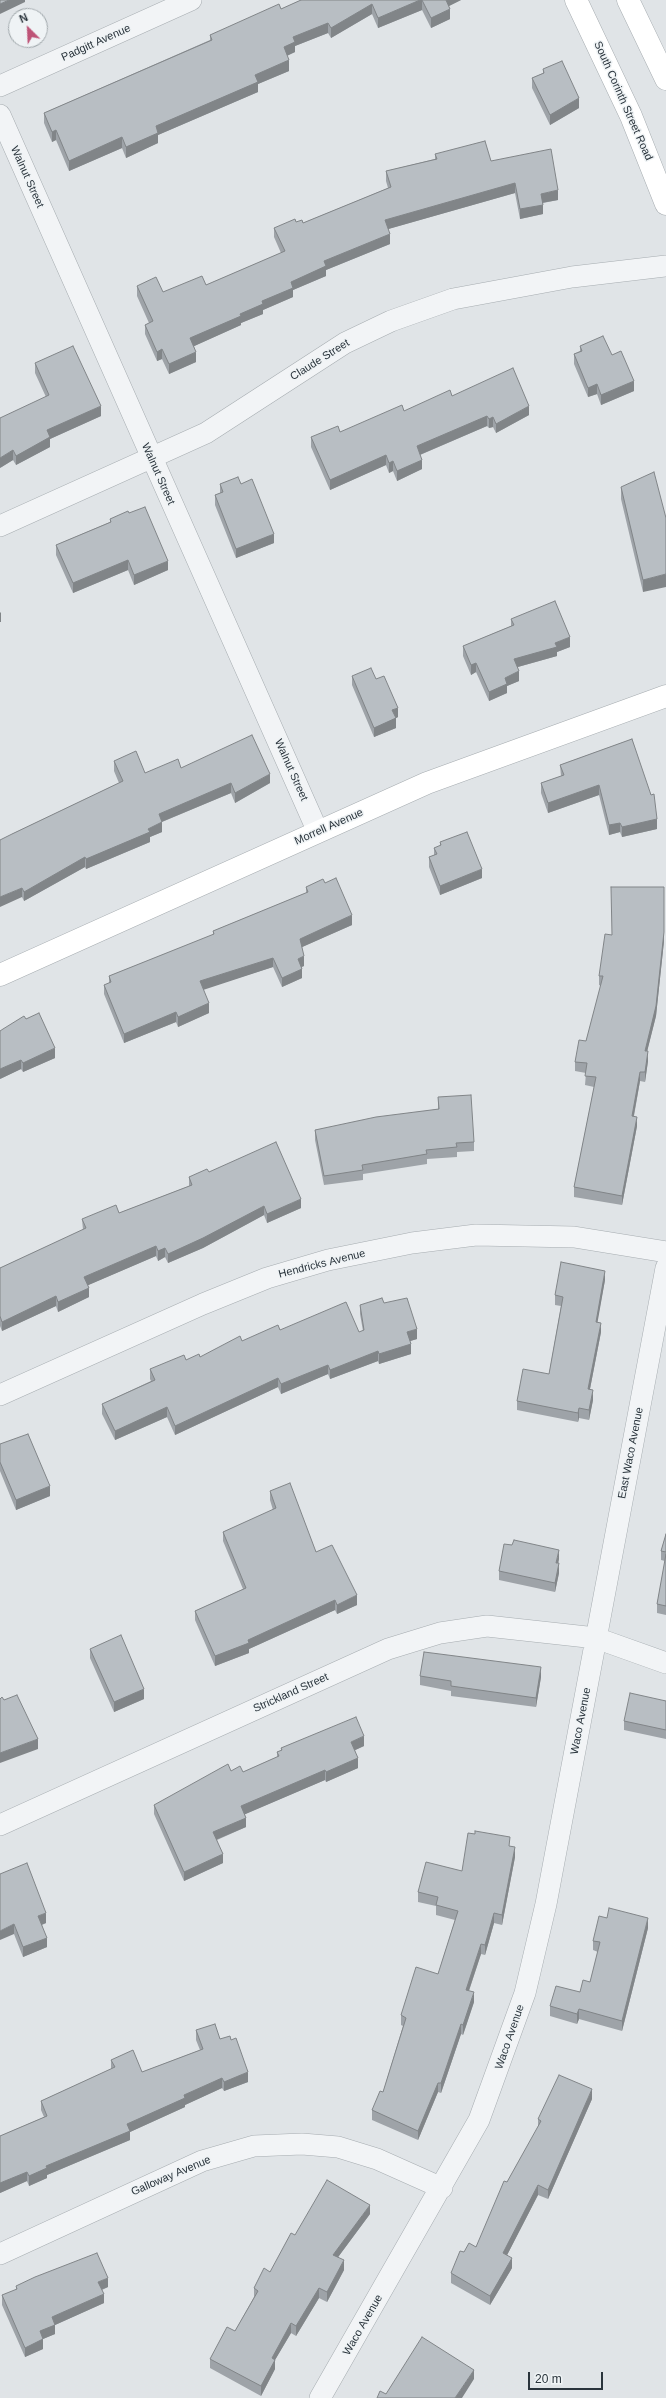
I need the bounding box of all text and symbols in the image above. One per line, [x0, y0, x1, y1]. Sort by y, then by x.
north arrow [8, 8, 48, 48]
text: N [17, 11, 30, 25]
street label: Padgitt Avenue [59, 22, 133, 64]
street label: South Corinth Street Road [591, 39, 655, 163]
street label: Walnut Street [8, 144, 46, 210]
street label: Claude Street [288, 337, 352, 383]
street label: Walnut Street [139, 441, 177, 507]
street label: Walnut Street [272, 737, 310, 803]
street label: Morrell Avenue [293, 806, 365, 848]
street label: Hendricks Avenue [277, 1247, 367, 1281]
street label: East Waco Avenue [616, 1406, 646, 1500]
street label: Strickland Street [251, 1671, 331, 1715]
street label: Waco Avenue [568, 1686, 594, 1756]
street label: Waco Avenue [493, 2003, 527, 2071]
street label: Galloway Avenue [129, 2153, 213, 2199]
street label: Waco Avenue [340, 2292, 386, 2358]
scale bar [530, 2364, 605, 2390]
text: 20 m [535, 2372, 562, 2386]

